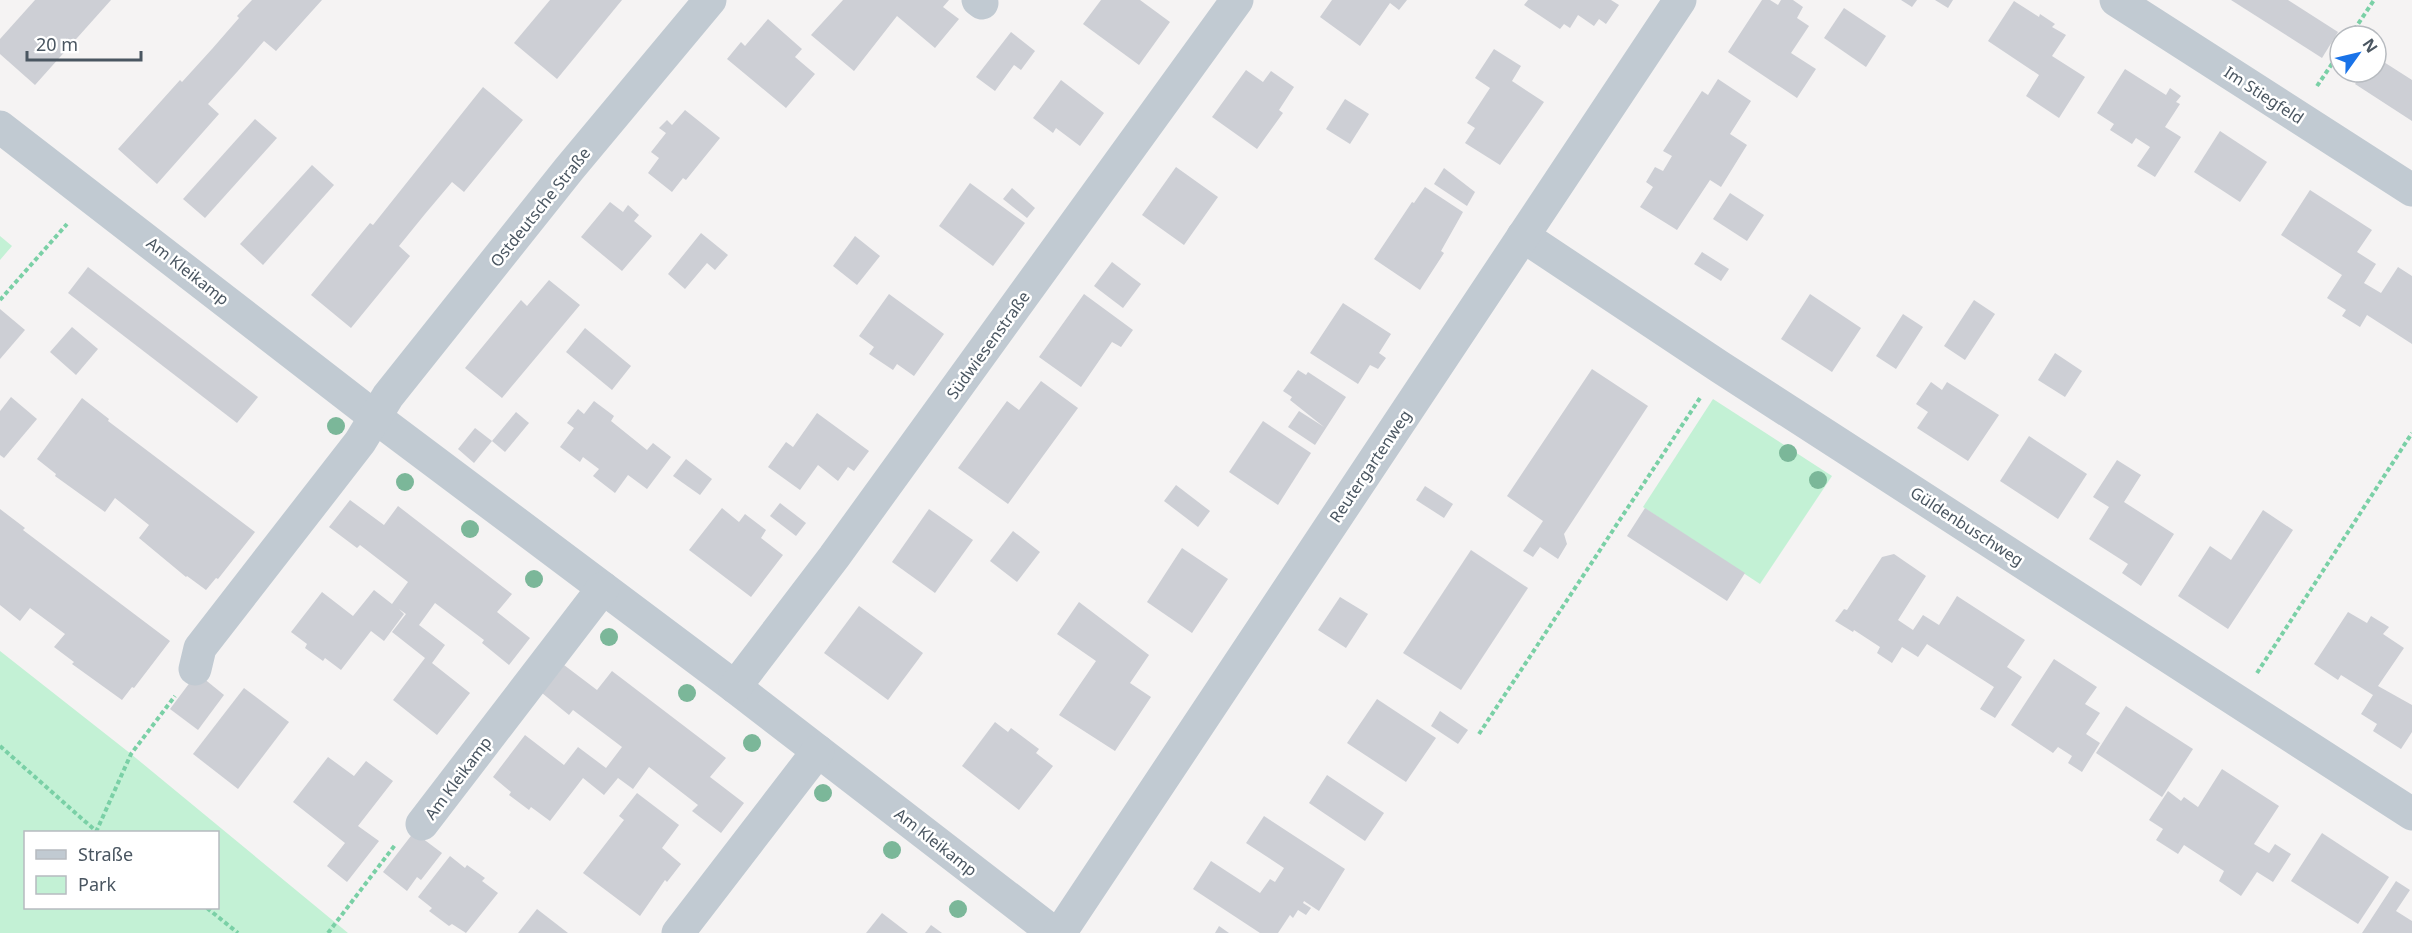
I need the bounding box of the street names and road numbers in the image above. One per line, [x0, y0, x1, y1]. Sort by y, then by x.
street label: Im Stiegfeld [2220, 61, 2308, 129]
street label: Ostdeutsche Straße [485, 143, 595, 271]
street label: Am Kleikamp [142, 232, 234, 310]
street label: Südwiesenstraße [941, 286, 1035, 404]
street label: Reutergartenweg [1324, 405, 1416, 527]
street label: Güldenbuschweg [1906, 481, 2028, 571]
street label: Am Kleikamp [419, 732, 497, 824]
street label: Am Kleikamp [890, 803, 982, 881]

